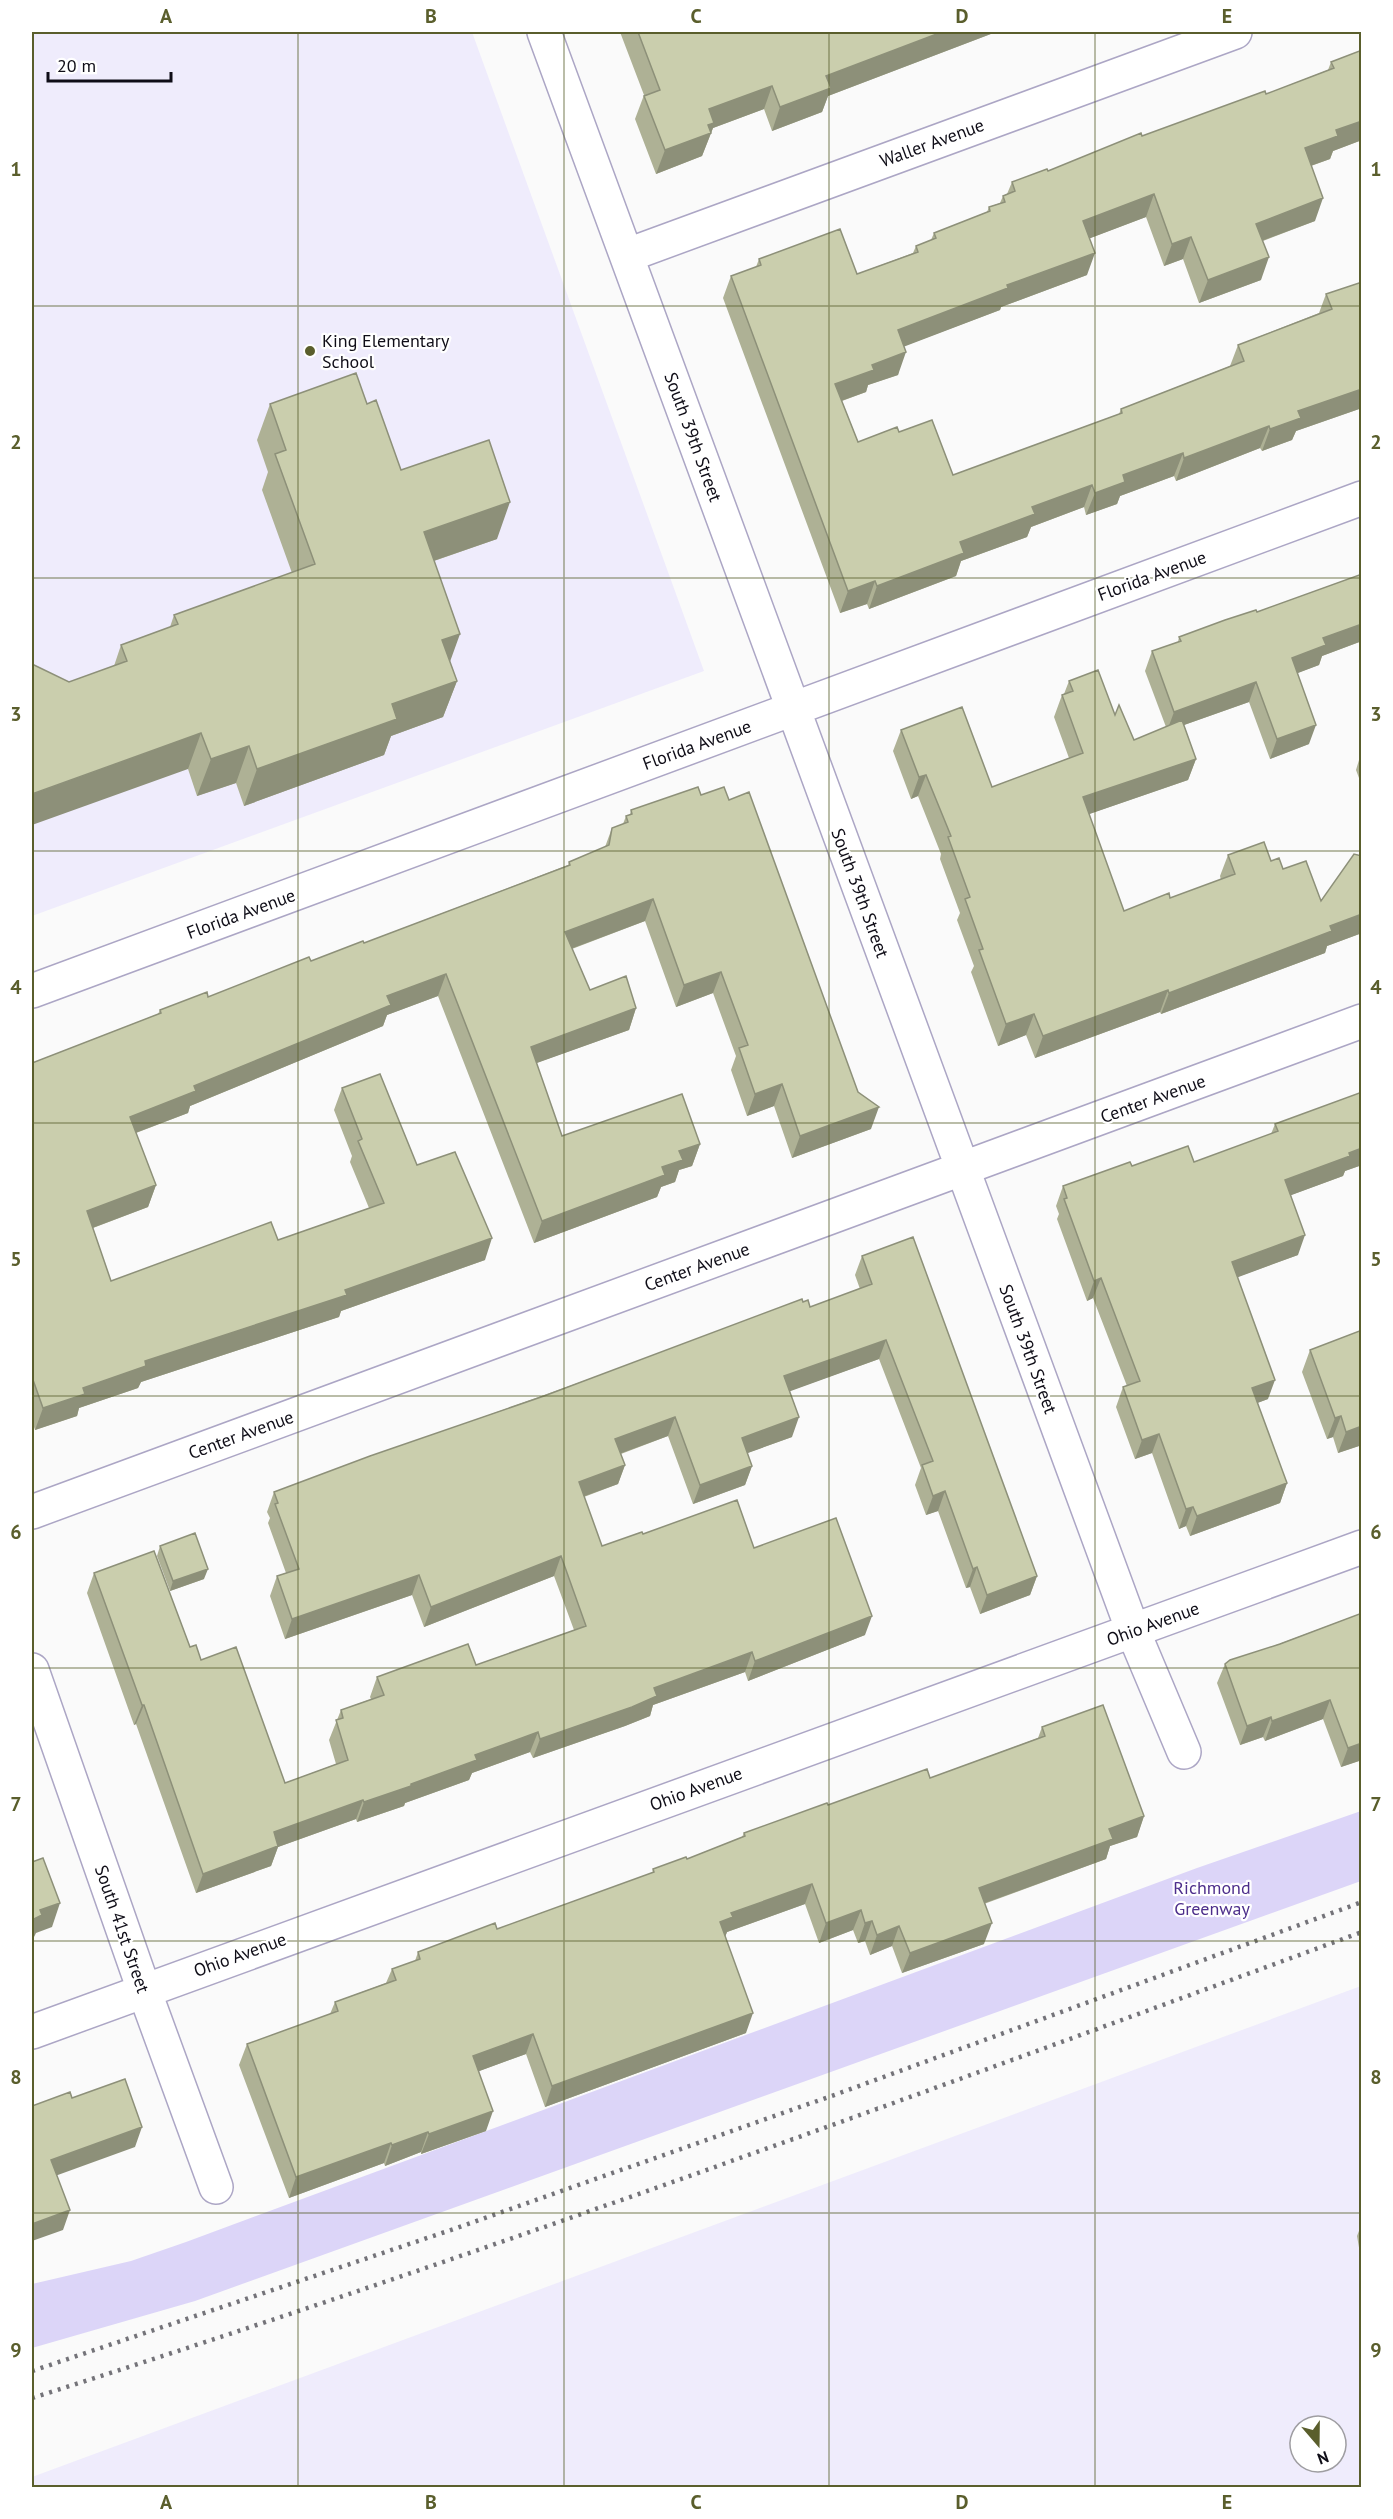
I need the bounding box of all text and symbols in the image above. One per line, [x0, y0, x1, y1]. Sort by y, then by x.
text: A [160, 3, 173, 29]
text: B [425, 3, 437, 29]
text: C [690, 3, 702, 29]
text: D [956, 3, 969, 29]
text: E [1222, 3, 1232, 29]
scale bar [48, 45, 171, 83]
text: 20 m [57, 54, 96, 77]
street label: Waller Avenue [877, 113, 987, 172]
text: 1 [10, 156, 22, 182]
text: 1 [1370, 156, 1382, 182]
place label: King Elementary School [322, 329, 450, 373]
marker: King Elementary School [303, 344, 317, 358]
street label: South 39th Street [659, 369, 728, 505]
text: 2 [10, 429, 22, 455]
text: 2 [1370, 429, 1382, 455]
street label: Florida Avenue [1094, 545, 1209, 606]
text: 3 [10, 701, 22, 727]
text: 3 [1370, 701, 1382, 727]
street label: Florida Avenue [639, 714, 754, 775]
street label: South 39th Street [826, 825, 895, 961]
street label: Florida Avenue [183, 883, 298, 944]
text: 4 [10, 974, 22, 1000]
text: 4 [1370, 974, 1382, 1000]
street label: Center Avenue [1097, 1069, 1209, 1128]
street label: Center Avenue [641, 1237, 753, 1296]
text: 5 [10, 1246, 22, 1272]
text: 5 [1370, 1246, 1382, 1272]
street label: South 39th Street [994, 1281, 1063, 1417]
street label: Center Avenue [185, 1405, 297, 1464]
text: 6 [10, 1519, 22, 1545]
text: 6 [1370, 1519, 1382, 1545]
street label: Ohio Avenue [1103, 1596, 1202, 1651]
street label: Ohio Avenue [646, 1761, 745, 1816]
text: 7 [10, 1791, 22, 1817]
text: 7 [1370, 1791, 1382, 1817]
street label: South 41st Street [90, 1862, 155, 1996]
park label: Richmond Greenway [1173, 1876, 1251, 1920]
street label: Ohio Avenue [190, 1927, 289, 1982]
text: 8 [10, 2064, 22, 2090]
text: 8 [1370, 2064, 1382, 2090]
text: 9 [10, 2337, 22, 2363]
text: 9 [1370, 2337, 1382, 2363]
north arrow [1288, 2414, 1348, 2474]
text: N [1315, 2447, 1331, 2469]
text: A [160, 2489, 173, 2515]
text: B [425, 2489, 437, 2515]
text: C [690, 2489, 702, 2515]
text: D [956, 2489, 969, 2515]
text: E [1222, 2489, 1232, 2515]

